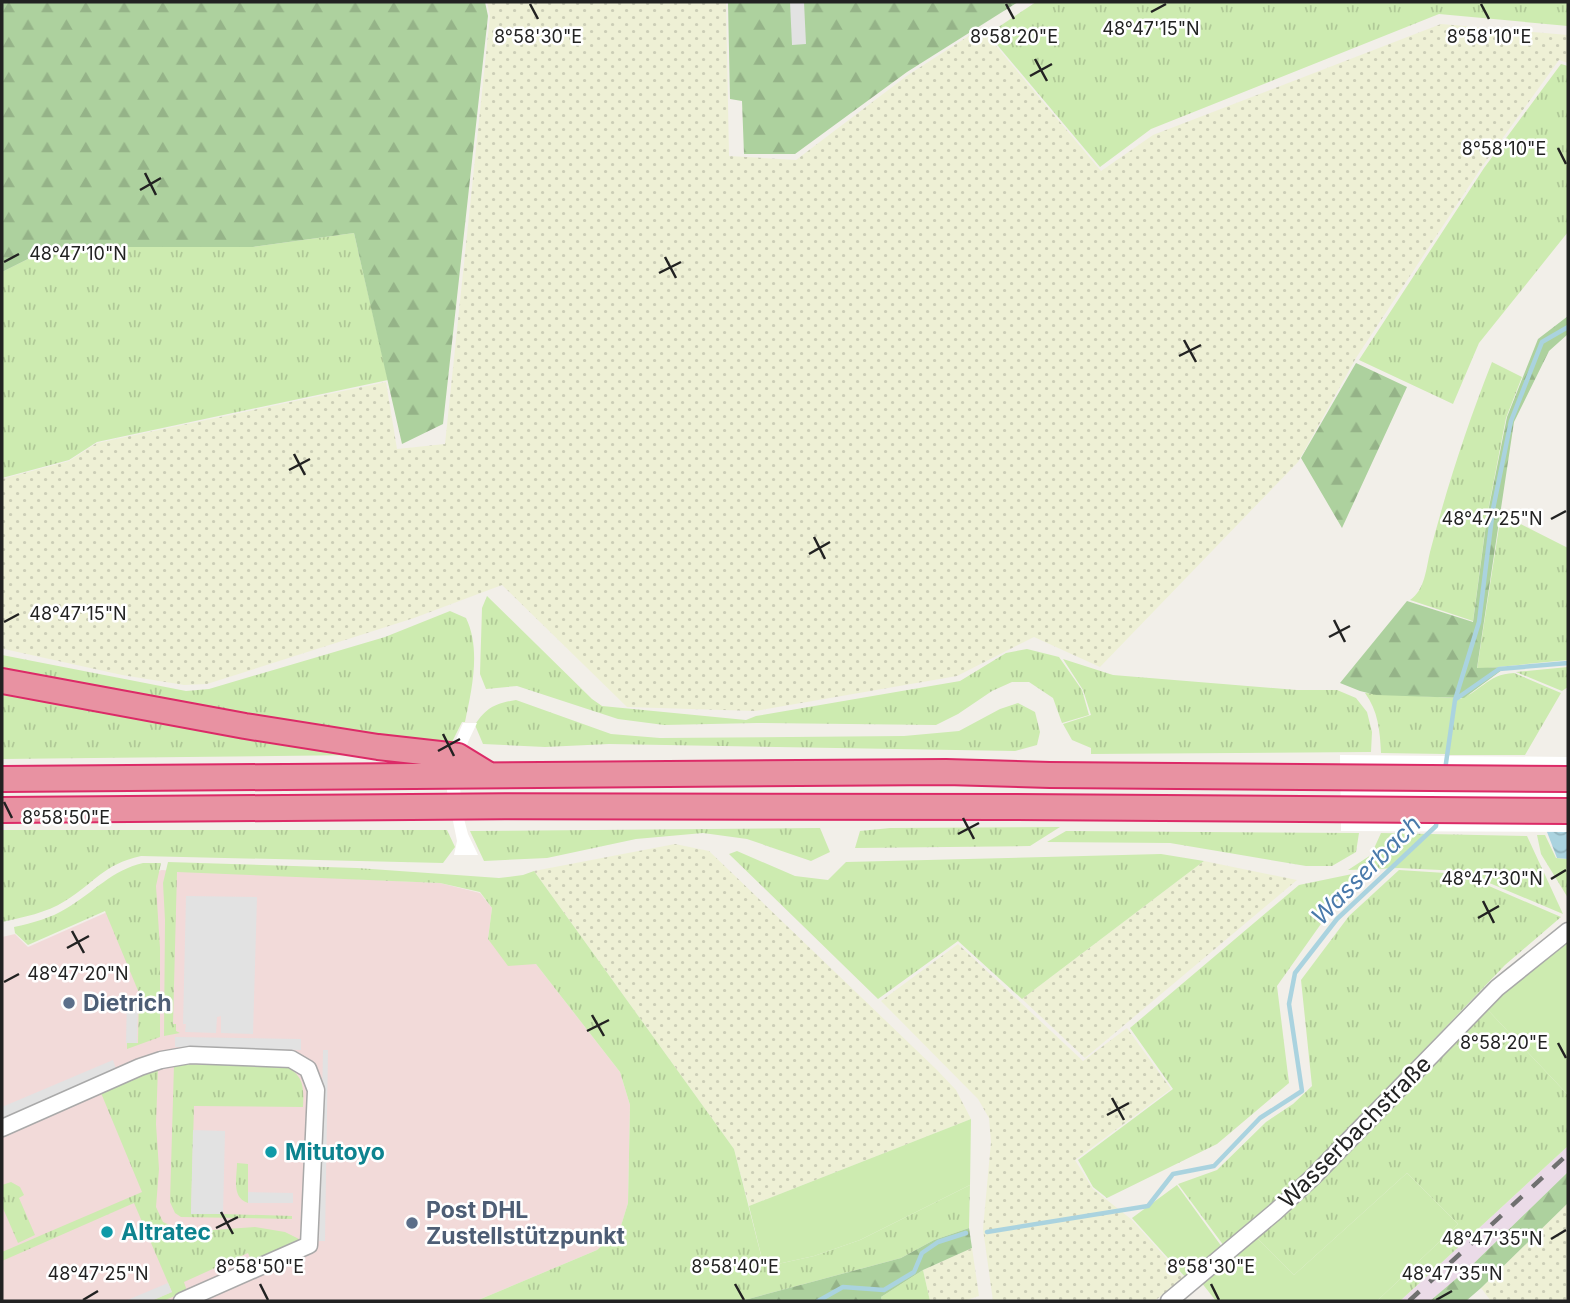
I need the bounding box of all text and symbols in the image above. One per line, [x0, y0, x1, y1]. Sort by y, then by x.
text: 48°47'15"N [1102, 18, 1200, 39]
text: 8°58'30"E [494, 26, 582, 47]
text: 8°58'20"E [970, 26, 1058, 47]
text: 8°58'10"E [1447, 26, 1531, 47]
text: 8°58'10"E [1462, 138, 1546, 159]
text: 48°47'10"N [29, 243, 127, 264]
text: 48°47'25"N [1442, 508, 1542, 529]
text: 48°47'15"N [29, 603, 127, 624]
text: 8°58'50"E [22, 807, 110, 828]
water label: Wasserbach [1305, 809, 1427, 931]
text: 48°47'30"N [1441, 868, 1543, 889]
text: 48°47'20"N [27, 963, 129, 984]
place label: Dietrich [83, 989, 172, 1017]
marker: Dietrich [61, 995, 77, 1011]
text: 8°58'20"E [1460, 1032, 1548, 1053]
street label: Wasserbachstraße [1273, 1050, 1437, 1214]
place label: Mitutoyo [285, 1138, 385, 1166]
marker: Mitutoyo [263, 1144, 279, 1160]
place label: Post DHL Zustellstützpunkt [426, 1196, 626, 1250]
marker: Post DHL Zustellstützpunkt [404, 1215, 420, 1231]
place label: Altratec [121, 1218, 211, 1246]
marker: Altratec [99, 1224, 115, 1240]
text: 48°47'35"N [1441, 1228, 1543, 1249]
text: 8°58'50"E [216, 1256, 304, 1277]
text: 8°58'40"E [691, 1256, 779, 1277]
text: 8°58'30"E [1167, 1256, 1255, 1277]
text: 48°47'25"N [48, 1263, 148, 1284]
text: 48°47'35"N [1401, 1263, 1503, 1284]

